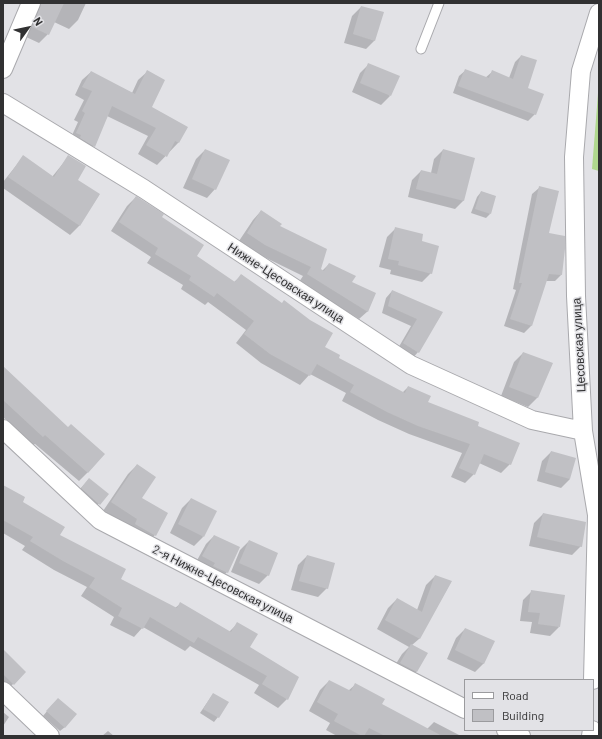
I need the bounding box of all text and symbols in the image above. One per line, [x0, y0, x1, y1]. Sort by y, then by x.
north arrow [8, 8, 48, 48]
text: N [31, 15, 46, 28]
street label: Нижне-Цесовская улица [225, 240, 347, 326]
street label: Цесовская улица [569, 297, 589, 393]
street label: 2-я Нижне-Цесовская улица [150, 542, 296, 626]
legend [464, 679, 594, 731]
text: Road [502, 688, 529, 702]
text: Building [502, 708, 544, 722]

